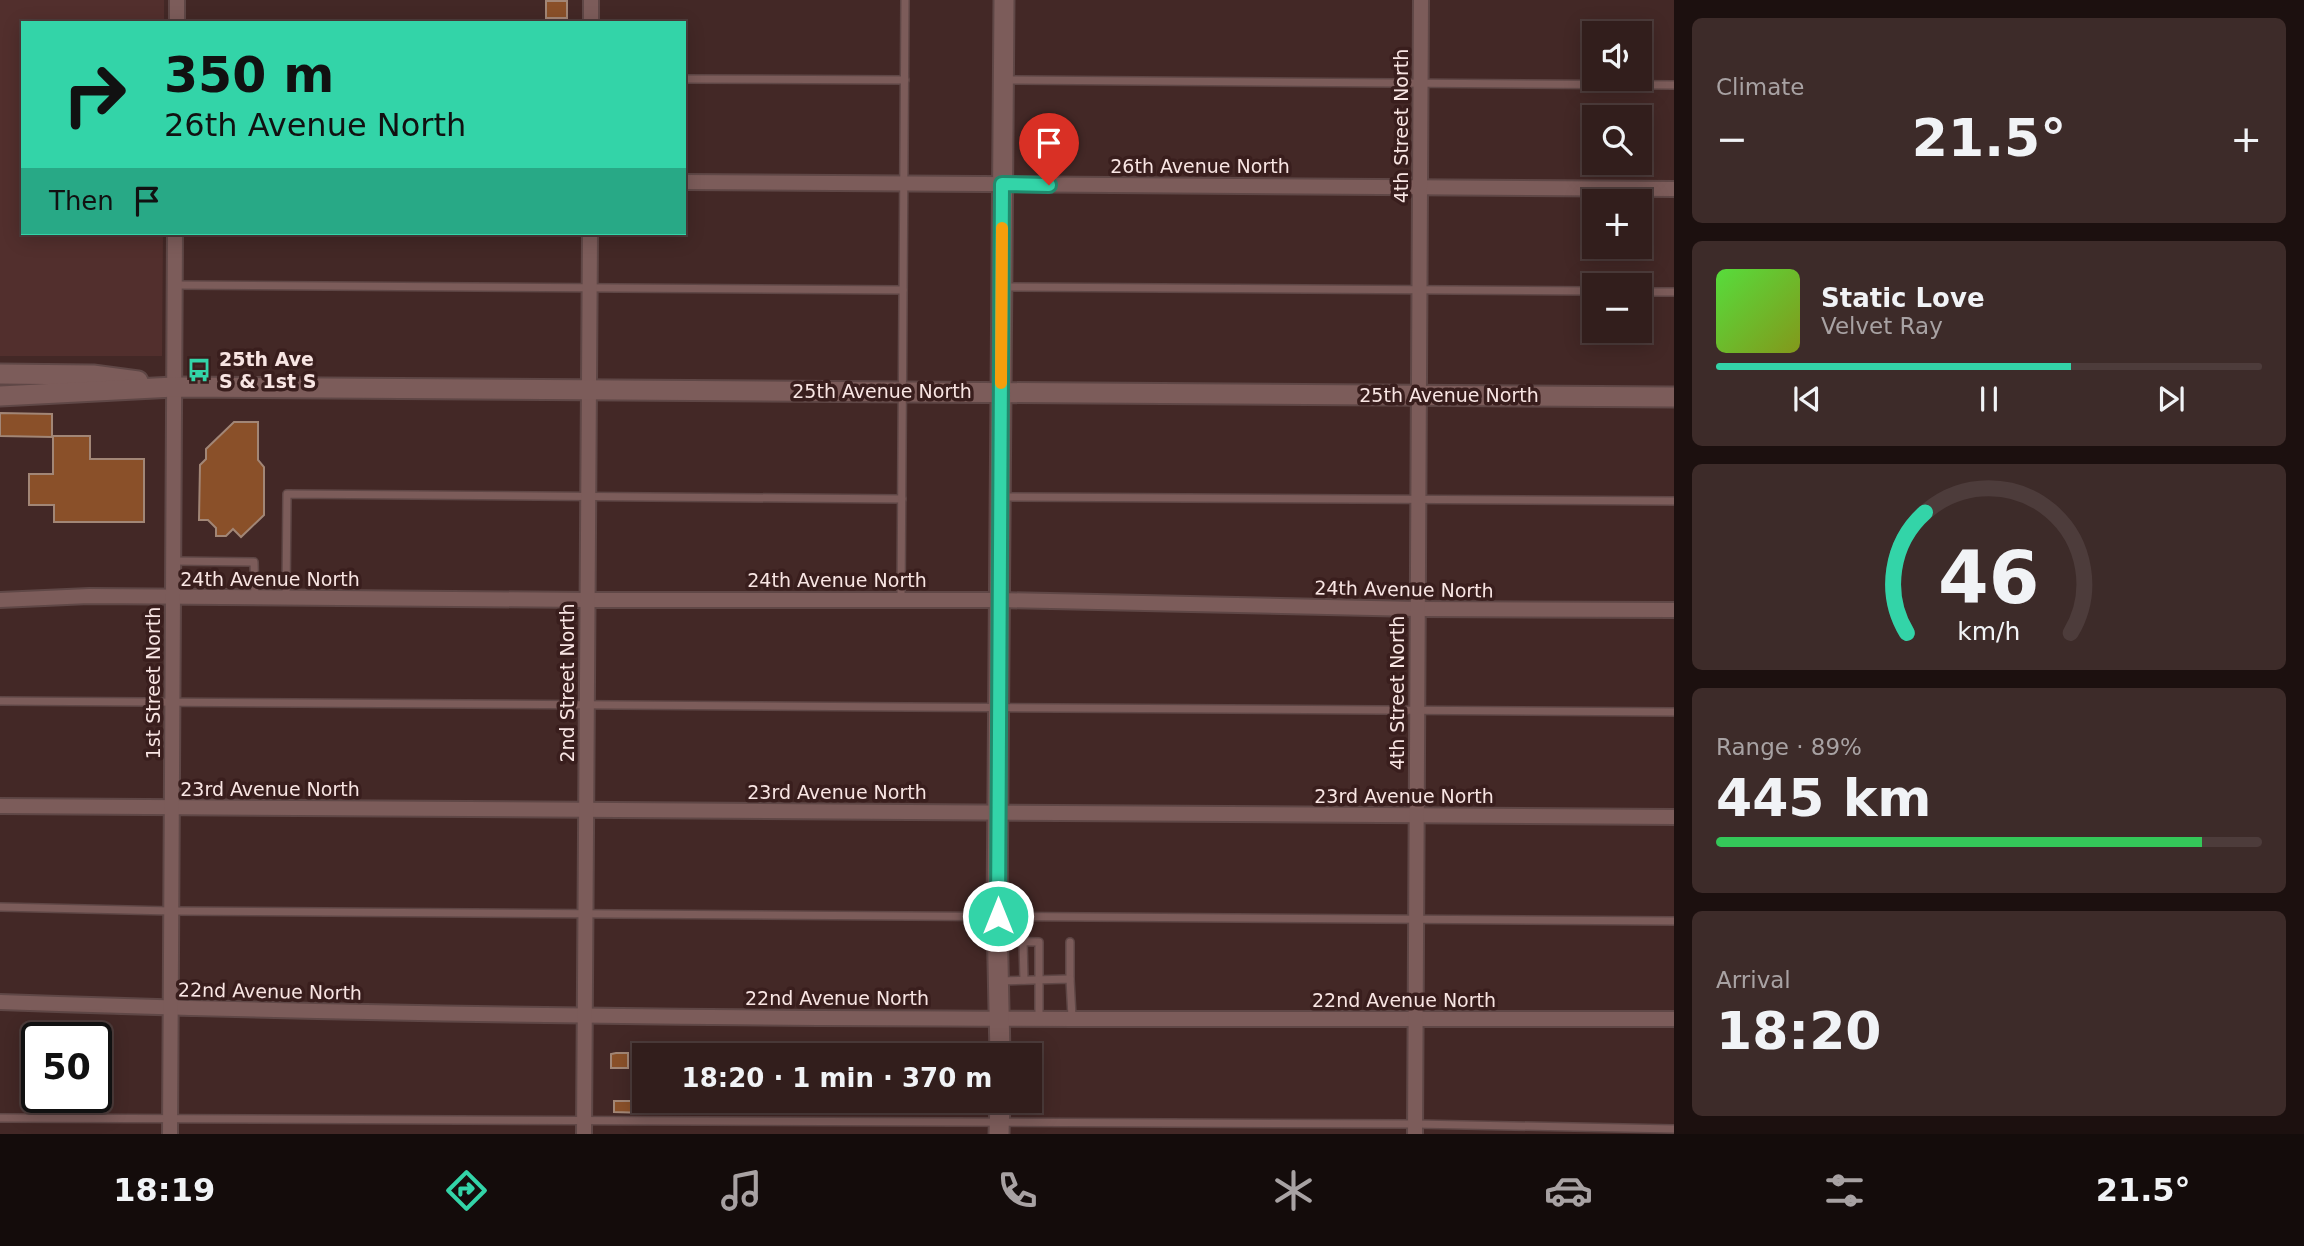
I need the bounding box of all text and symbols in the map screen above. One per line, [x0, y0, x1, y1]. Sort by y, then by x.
map controls [1582, 21, 1652, 343]
button: sound [1582, 21, 1652, 91]
text: 350 m [164, 47, 334, 104]
icon: right [49, 49, 140, 140]
street label: 4th Street North [1390, 49, 1412, 203]
text: Climate [1716, 74, 1805, 100]
button: search [1582, 105, 1652, 175]
text: 26th Avenue North [164, 106, 466, 144]
text: 21.5° [1912, 108, 2066, 168]
pin [1019, 113, 1079, 185]
text: − [1716, 117, 1748, 161]
text: + [2230, 117, 2262, 161]
icon: arrive [1030, 124, 1068, 162]
street label: 26th Avenue North [1110, 155, 1290, 177]
icon: arrive [128, 182, 166, 220]
text: Then [49, 186, 114, 216]
button: + [1582, 189, 1652, 259]
button: − [1582, 273, 1652, 343]
text: Static Love [1821, 283, 1985, 313]
text: Velvet Ray [1821, 313, 1943, 339]
place label: 25th Ave S & 1st S [219, 348, 316, 392]
bus stop icon: 25th Ave S & 1st S [185, 356, 213, 384]
street label: 25th Avenue North [792, 380, 972, 402]
icon: previous [1788, 380, 1826, 418]
icon: pause [1970, 380, 2008, 418]
icon: next [2152, 380, 2190, 418]
street label: 25th Avenue North [1359, 384, 1539, 406]
text: 46 [1938, 535, 2040, 620]
street label: 24th Avenue North [180, 568, 360, 590]
street label: 24th Avenue North [747, 569, 927, 591]
street label: 24th Avenue North [1314, 576, 1494, 602]
street label: 2nd Street North [556, 603, 578, 763]
street label: 1st Street North [142, 607, 164, 759]
street label: 4th Street North [1386, 616, 1408, 770]
text: km/h [1957, 617, 2021, 646]
text: Range · 89% [1716, 734, 1862, 760]
text: 445 km [1716, 768, 1931, 828]
street label: 23rd Avenue North [180, 778, 360, 800]
street label: 23rd Avenue North [747, 781, 927, 803]
street label: 23rd Avenue North [1314, 785, 1494, 807]
position arrow [961, 879, 1035, 953]
text: Arrival [1716, 967, 1791, 993]
street label: 22nd Avenue North [178, 978, 362, 1004]
street label: 22nd Avenue North [745, 987, 929, 1009]
street label: 22nd Avenue North [1312, 989, 1496, 1011]
text: 18:20 [1716, 1001, 1882, 1061]
speed limit sign: 50 [21, 1022, 112, 1113]
text: 18:20 · 1 min · 370 m [682, 1063, 992, 1093]
icon: directions [442, 1166, 491, 1215]
icon: music [717, 1166, 766, 1215]
icon: phone [993, 1166, 1042, 1215]
icon: climate [1269, 1166, 1318, 1215]
icon: car [1544, 1166, 1593, 1215]
icon: filters [1820, 1166, 1869, 1215]
text: 18:19 [113, 1171, 215, 1209]
text: 21.5° [2096, 1171, 2191, 1209]

